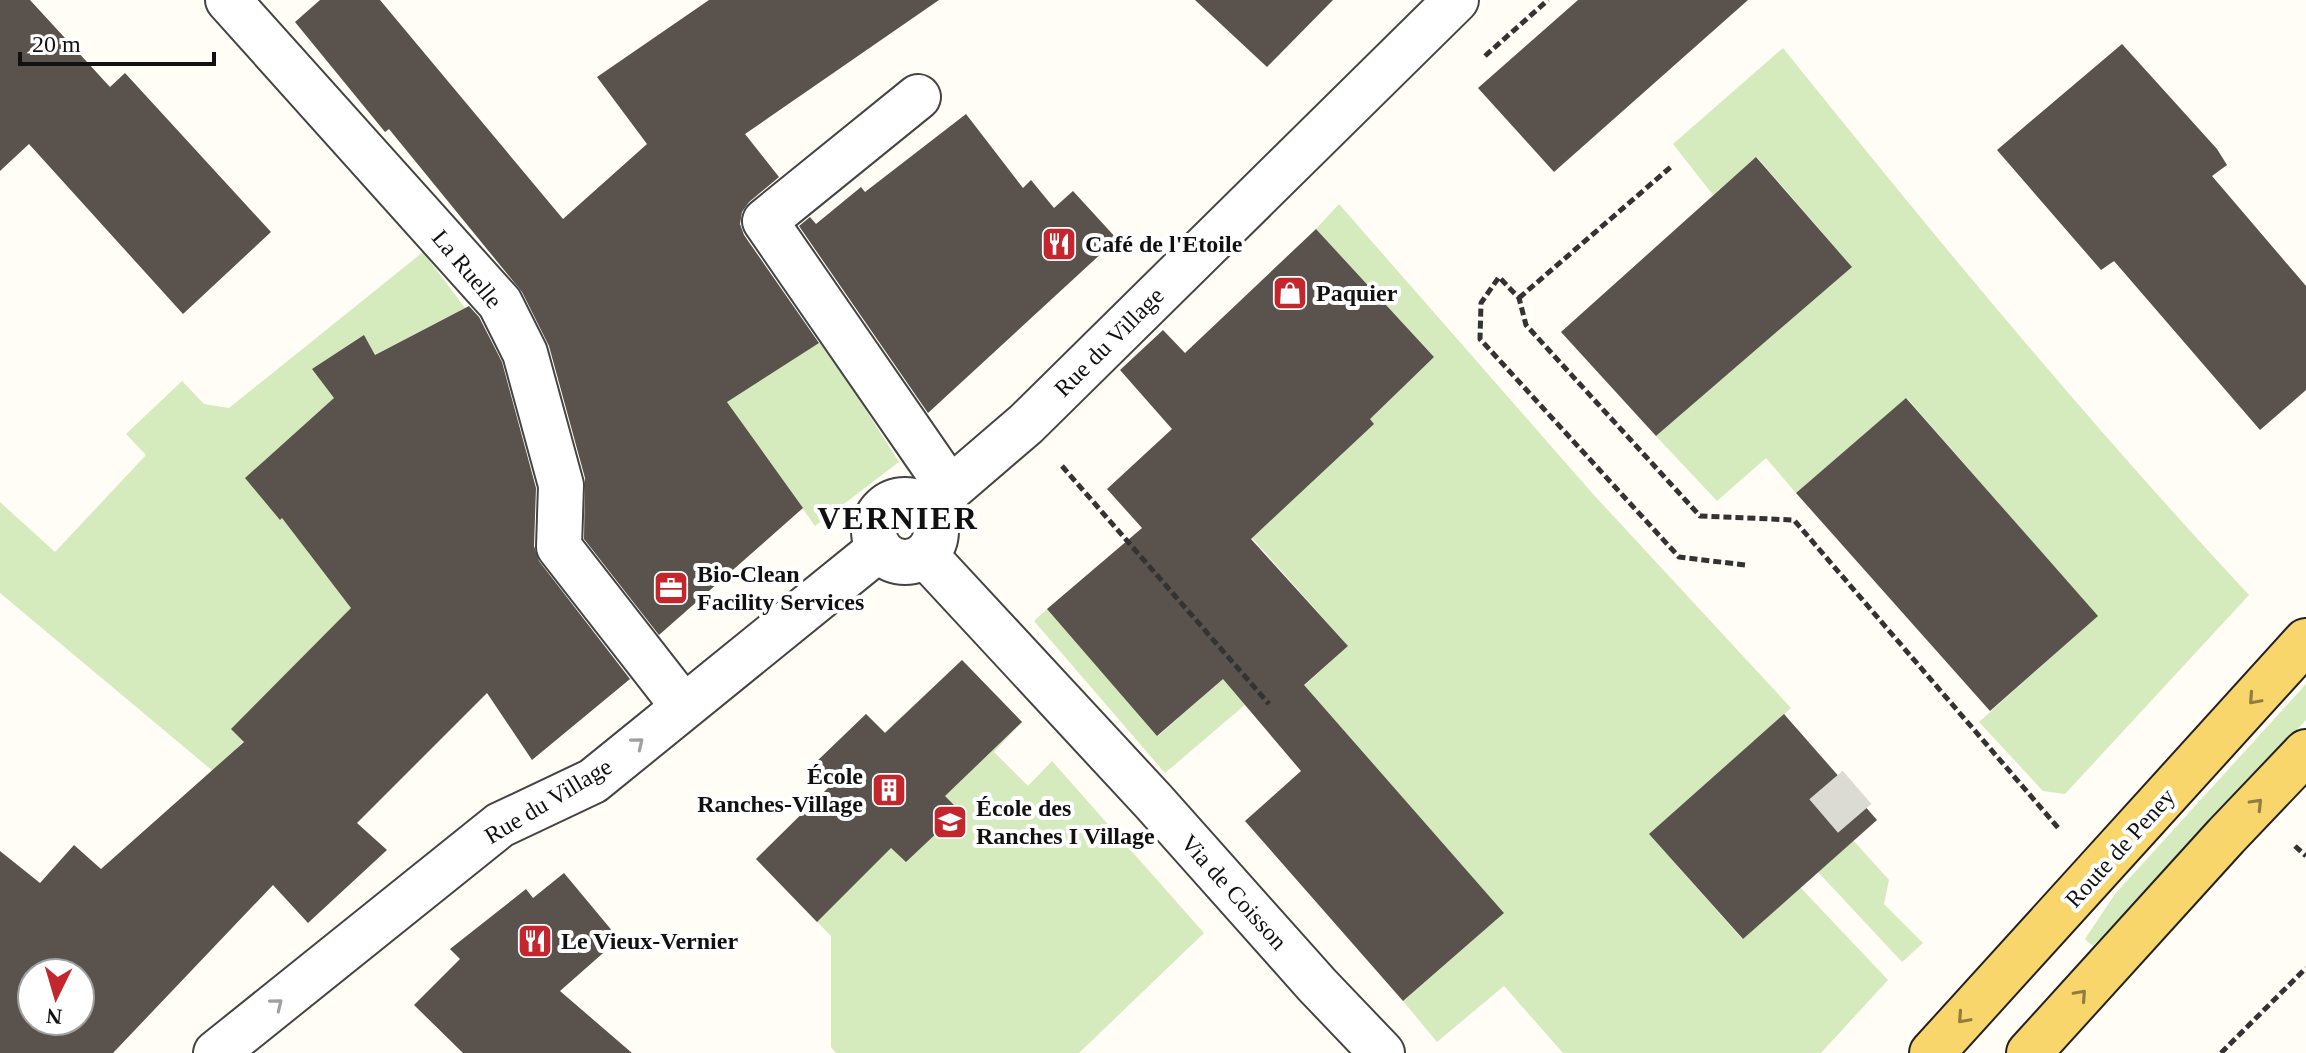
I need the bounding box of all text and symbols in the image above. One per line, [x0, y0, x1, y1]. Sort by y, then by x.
scale bar [20, 16, 214, 66]
text: 20 m [32, 31, 81, 57]
street label: La Ruelle [427, 225, 507, 313]
restaurant icon: Café de l'Etoile [1040, 225, 1078, 263]
place label: Café de l'Etoile [1085, 231, 1243, 257]
shop icon: Paquier [1271, 274, 1309, 312]
place label: Paquier [1316, 280, 1398, 306]
street label: Rue du Village [1049, 282, 1169, 402]
district label: VERNIER [817, 500, 979, 536]
place label: Bio-Clean Facility Services [697, 561, 864, 615]
office icon: Bio-Clean Facility Services [652, 569, 690, 607]
one-way arrow [2248, 690, 2263, 704]
one-way arrow [629, 738, 643, 753]
street label: Rue du Village [480, 753, 616, 849]
place label: École Ranches-Village [697, 763, 863, 817]
building icon: École Ranches-Village [870, 771, 908, 809]
street label: Route de Peney [2060, 783, 2180, 913]
place label: École des Ranches I Village [976, 795, 1155, 849]
one-way arrow [2248, 799, 2262, 813]
school or university icon: École des Ranches I Village [931, 803, 969, 841]
street label: Via de Coisson [1176, 829, 1292, 955]
restaurant icon: Le Vieux-Vernier [516, 922, 554, 960]
place label: Le Vieux-Vernier [561, 928, 738, 954]
north arrow [16, 957, 96, 1037]
one-way arrow [2072, 990, 2086, 1005]
one-way arrow [268, 999, 282, 1014]
text: N [45, 1003, 63, 1030]
one-way arrow [1958, 1009, 1973, 1023]

